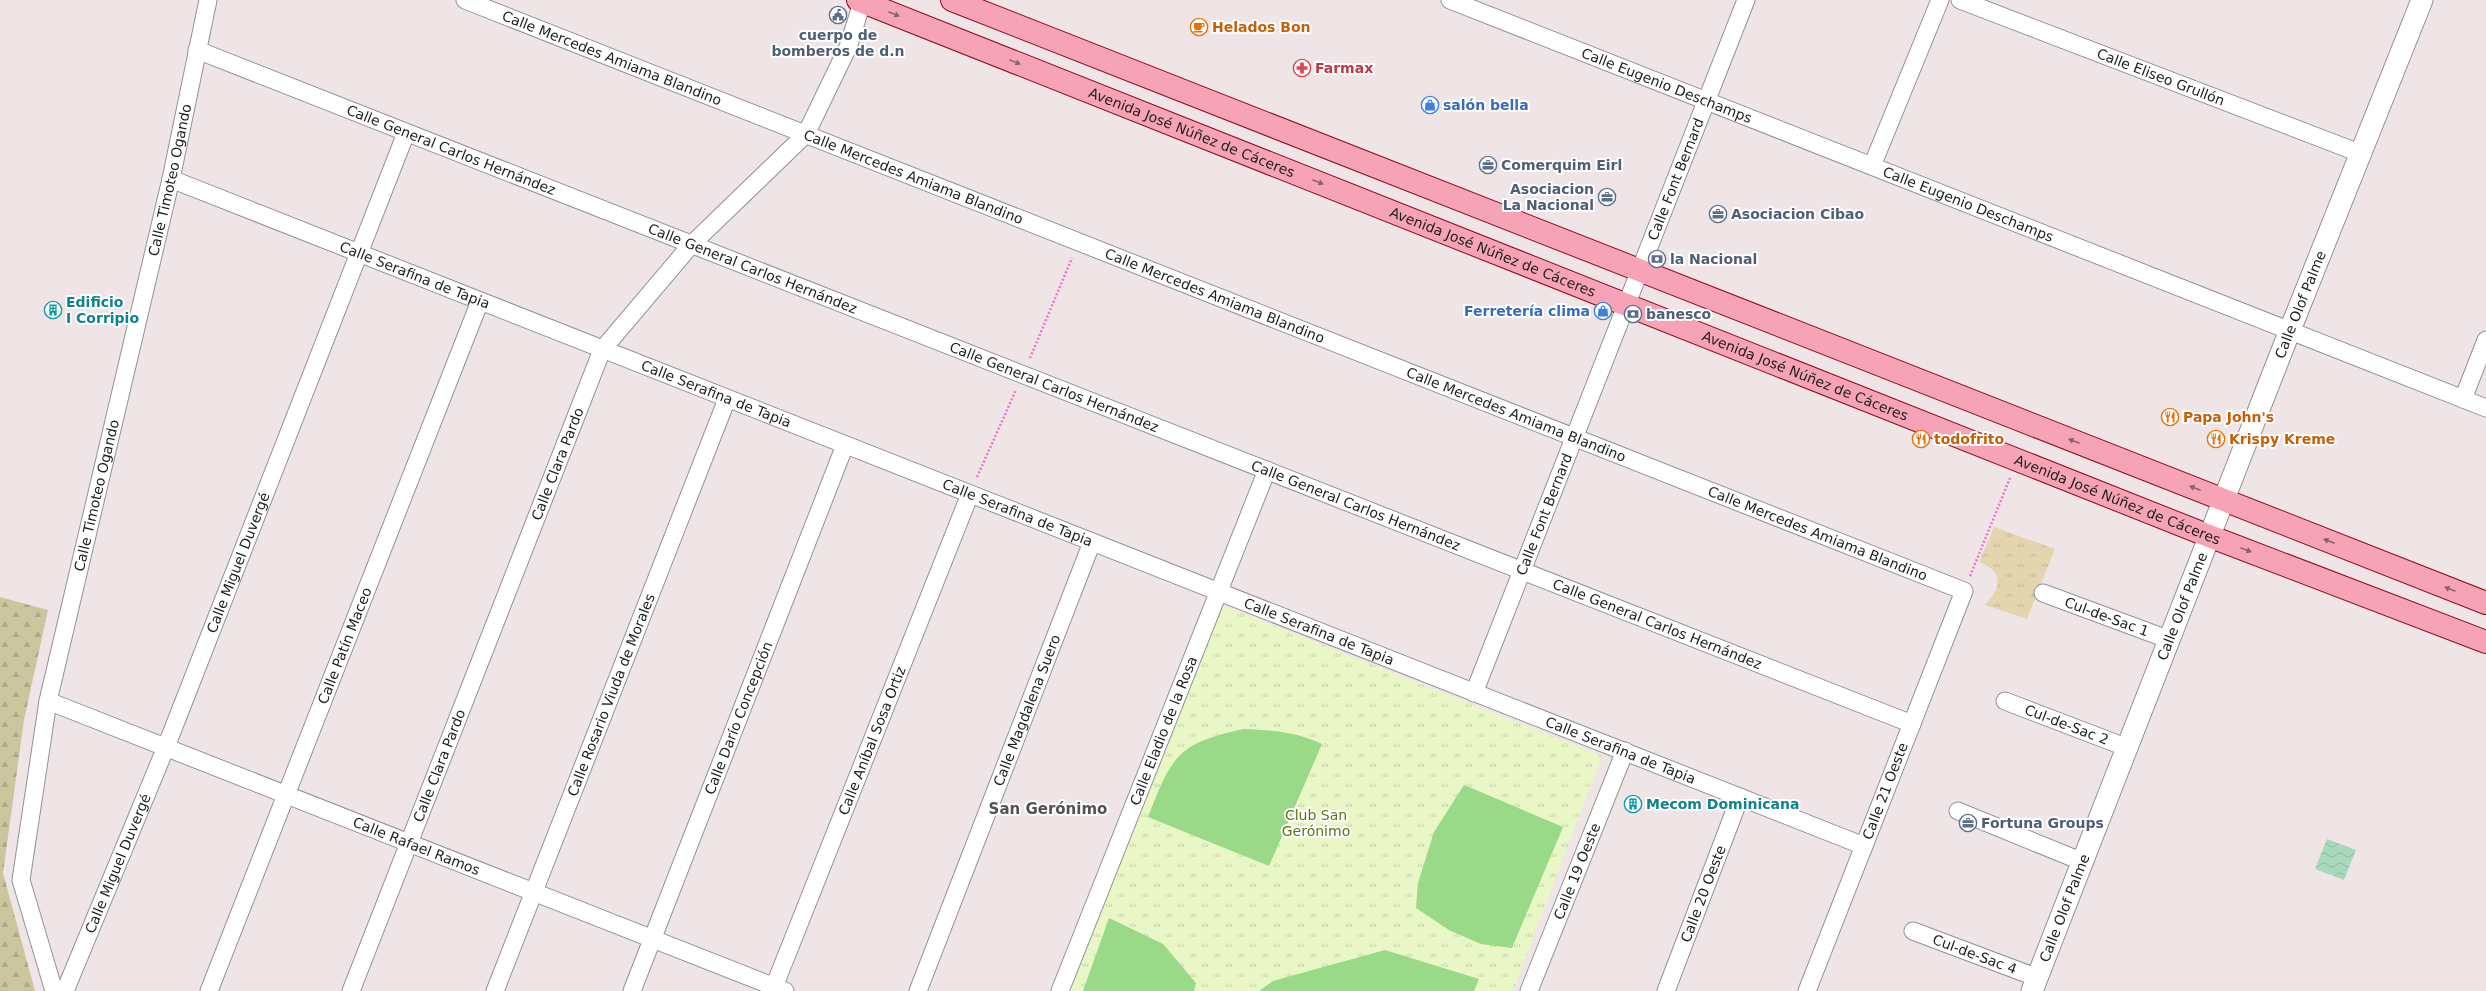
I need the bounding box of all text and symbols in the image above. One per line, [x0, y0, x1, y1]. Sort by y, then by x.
public building icon: cuerpo de bomberos de d.n [828, 5, 848, 25]
street label: Calle Mercedes Amiama Blandino [500, 7, 724, 108]
one-way arrow [888, 12, 900, 18]
cafe icon: Helados Bon [1189, 17, 1209, 37]
place label: Helados Bon [1212, 19, 1311, 35]
place label: cuerpo de bomberos de d.n [771, 27, 905, 59]
street label: Calle Eugenio Deschamps [1579, 45, 1754, 126]
street label: Calle Eliseo Grullón [2095, 45, 2227, 109]
pharmacy icon: Farmax [1292, 58, 1312, 78]
one-way arrow [1009, 60, 1021, 66]
place label: Farmax [1315, 60, 1373, 76]
street label: Avenida José Núñez de Cáceres [1086, 84, 1297, 180]
shop icon: salón bella [1420, 95, 1440, 115]
place label: salón bella [1443, 97, 1529, 113]
street label: Calle Timoteo Ogando [145, 102, 194, 258]
street label: Calle General Carlos Hernández [344, 102, 558, 198]
street label: Calle Font Bernard [1645, 116, 1707, 243]
street label: Calle Mercedes Amiama Blandino [801, 126, 1025, 227]
office icon: Comerquim Eirl [1478, 155, 1498, 175]
place label: Comerquim Eirl [1501, 157, 1622, 173]
street label: Calle Eugenio Deschamps [1881, 163, 2056, 245]
one-way arrow [1312, 180, 1324, 186]
place label: Asociacion La Nacional [1503, 181, 1594, 213]
office icon: Asociacion La Nacional [1597, 187, 1617, 207]
street label: Avenida José Núñez de Cáceres [1388, 204, 1598, 300]
office icon: Asociacion Cibao [1708, 204, 1728, 224]
place label: Asociacion Cibao [1731, 206, 1864, 222]
street label: Calle General Carlos Hernández [646, 220, 859, 317]
street label: Calle Serafina de Tapia [337, 238, 492, 312]
street label: Calle Mercedes Amiama Blandino [1103, 245, 1327, 346]
street label: Calle Olof Palme [2272, 248, 2329, 361]
bank icon: la Nacional [1647, 249, 1667, 269]
place label: la Nacional [1670, 251, 1757, 267]
place label: Edificio I Corripio [66, 294, 139, 326]
building icon: Edificio I Corripio [43, 300, 63, 320]
shop icon: Ferretería clima [1593, 301, 1613, 321]
place label: Ferretería clima [1464, 303, 1590, 319]
bank icon: banesco [1623, 304, 1643, 324]
place label: banesco [1646, 306, 1712, 322]
street label: Avenida José Núñez de Cáceres [1700, 328, 1910, 424]
street label: Calle General Carlos Hernández [947, 339, 1161, 435]
street label: Calle Serafina de Tapia [639, 357, 794, 431]
street label: Calle Mercedes Amiama Blandino [1404, 364, 1628, 465]
street label: Calle Clara Pardo [528, 405, 587, 523]
restaurant icon: Papa John's [2160, 407, 2180, 427]
place label: Papa John's [2183, 409, 2274, 425]
street label: Calle Timoteo Ogando [71, 418, 122, 573]
restaurant icon: todofrito [1911, 429, 1931, 449]
restaurant icon: Krispy Kreme [2206, 429, 2226, 449]
place label: todofrito [1934, 431, 2004, 447]
place label: Krispy Kreme [2229, 431, 2335, 447]
one-way arrow [2067, 437, 2079, 443]
street label: Calle Font Bernard [1513, 451, 1575, 578]
street label: Avenida José Núñez de Cáceres [2012, 452, 2223, 548]
street label: Calle General Carlos Hernández [1249, 457, 1463, 554]
street label: Calle Serafina de Tapia [940, 476, 1095, 549]
street label: Calle Mercedes Amiama Blandino [1706, 483, 1930, 584]
one-way arrow [2188, 485, 2200, 491]
street label: Calle Miguel Duvergé [203, 490, 273, 635]
one-way arrow [2323, 538, 2334, 544]
one-way arrow [2240, 547, 2252, 553]
street label: Calle Olof Palme [2154, 550, 2210, 663]
street label: Calle General Carlos Hernández [1550, 576, 1764, 672]
street label: Calle Patín Maceo [315, 585, 375, 706]
one-way arrow [2443, 585, 2455, 591]
street label: Calle Rosario Viuda de Morales [564, 591, 658, 799]
street label: Cul-de-Sac 1 [2062, 594, 2151, 640]
street label: Calle Serafina de Tapia [1242, 595, 1396, 668]
street label: Calle Magdalena Suero [990, 632, 1063, 788]
street label: Calle Darío Concepción [701, 639, 776, 797]
street label: Calle Eladio de la Rosa [1127, 654, 1200, 808]
street label: Calle Aníbal Sosa Ortiz [835, 664, 909, 817]
street label: Cul-de-Sac 2 [2022, 701, 2111, 748]
street label: Calle Clara Pardo [410, 707, 469, 824]
street label: Calle Serafina de Tapia [1543, 713, 1698, 787]
street label: Calle 21 Oeste [1859, 740, 1911, 842]
street label: Calle Miguel Duvergé [82, 791, 154, 936]
building icon: Mecom Dominicana [1623, 794, 1643, 814]
place label: Mecom Dominicana [1646, 796, 1799, 812]
district label: San Gerónimo [989, 800, 1107, 818]
park label: Club San Gerónimo [1282, 807, 1350, 839]
office icon: Fortuna Groups [1958, 813, 1978, 833]
street label: Calle Rafael Ramos [351, 814, 482, 878]
place label: Fortuna Groups [1981, 815, 2104, 831]
street label: Calle 19 Oeste [1550, 821, 1603, 922]
street label: Calle 20 Oeste [1677, 843, 1729, 945]
street label: Calle Olof Palme [2036, 852, 2093, 964]
street label: Cul-de-Sac 4 [1930, 931, 2019, 977]

